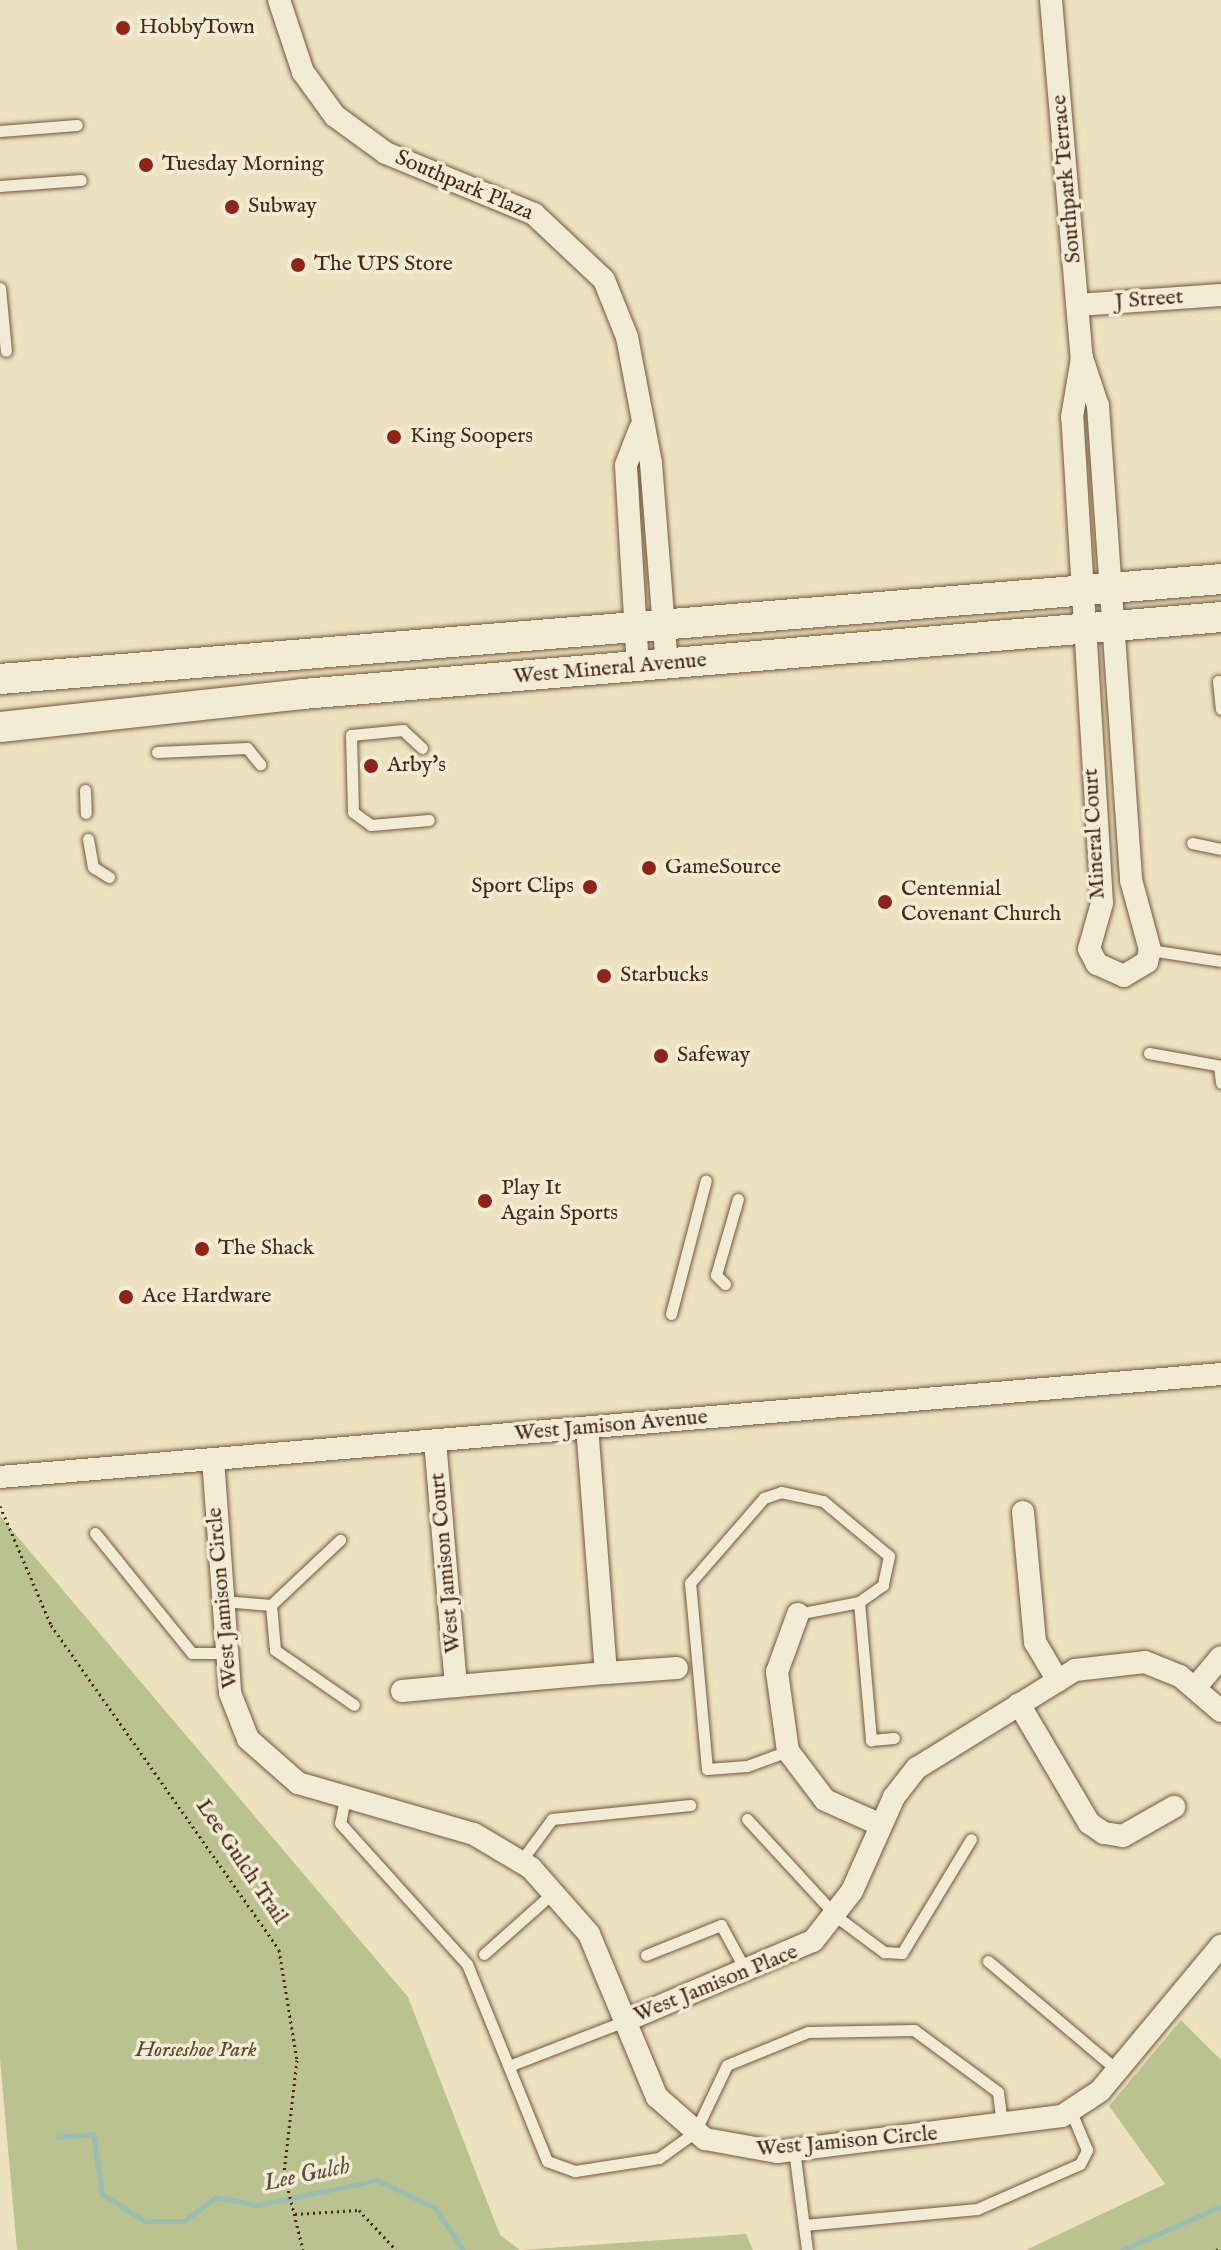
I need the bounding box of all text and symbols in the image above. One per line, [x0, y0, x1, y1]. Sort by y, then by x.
place label: HobbyTown [139, 15, 255, 41]
marker: HobbyTown [114, 19, 132, 37]
street label: Southpark Terrace [1046, 94, 1088, 264]
street label: Southpark Plaza [391, 145, 537, 227]
place label: Tuesday Morning [162, 152, 324, 178]
marker: Tuesday Morning [137, 156, 155, 174]
place label: Subway [248, 194, 317, 220]
marker: Subway [223, 198, 241, 216]
place label: The UPS Store [314, 252, 453, 278]
marker: The UPS Store [289, 256, 307, 274]
street label: J Street [1114, 284, 1184, 316]
place label: King Soopers [410, 424, 533, 450]
marker: King Soopers [385, 428, 403, 446]
street label: West Mineral Avenue [512, 647, 708, 691]
place label: Arby's [387, 753, 446, 779]
marker: Arby's [362, 757, 380, 775]
street label: Mineral Court [1078, 768, 1112, 900]
place label: GameSource [665, 855, 781, 881]
marker: GameSource [640, 859, 658, 877]
place label: Sport Clips [471, 874, 574, 900]
place label: Centennial Covenant Church [901, 876, 1061, 928]
marker: Sport Clips [581, 878, 599, 896]
marker: Centennial Covenant Church [876, 893, 894, 911]
place label: Starbucks [620, 963, 708, 989]
marker: Starbucks [595, 967, 613, 985]
place label: Safeway [677, 1043, 750, 1069]
marker: Safeway [652, 1047, 670, 1065]
place label: Play It Again Sports [501, 1175, 618, 1226]
marker: Play It Again Sports [476, 1192, 494, 1210]
place label: The Shack [218, 1236, 314, 1262]
marker: The Shack [193, 1240, 211, 1258]
place label: Ace Hardware [142, 1284, 271, 1310]
marker: Ace Hardware [117, 1288, 135, 1306]
street label: West Jamison Avenue [513, 1404, 709, 1448]
street label: West Jamison Court [425, 1471, 467, 1655]
street label: West Jamison Circle [202, 1506, 244, 1690]
street label: Lee Gulch Trail [189, 1794, 293, 1930]
street label: West Jamison Place [630, 1939, 802, 2029]
park label: Horseshoe Park [135, 2038, 257, 2064]
street label: West Jamison Circle [755, 2121, 939, 2163]
water label: Lee Gulch [261, 2152, 353, 2198]

